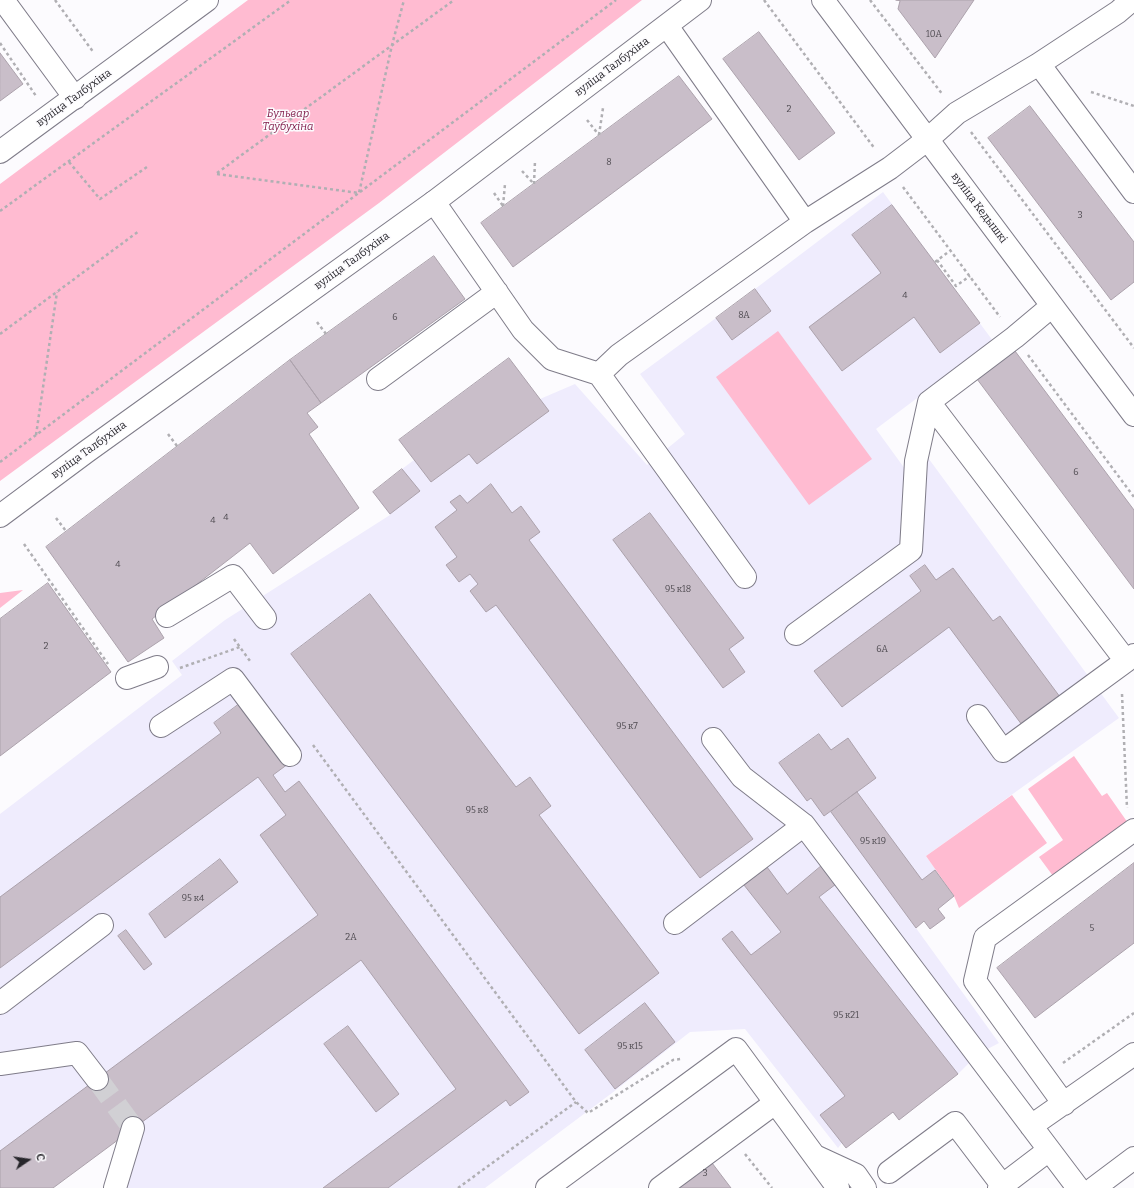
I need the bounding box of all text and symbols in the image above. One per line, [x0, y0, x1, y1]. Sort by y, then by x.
house number: 10А [926, 29, 942, 39]
street label: вуліца Талбухіна [572, 35, 652, 99]
street label: вуліца Талбухіна [34, 66, 114, 130]
house number: 2 [787, 104, 791, 114]
park label: Бульвар Таўбухіна [263, 107, 313, 133]
house number: 8 [606, 157, 612, 167]
street label: вуліца Кедышкі [948, 170, 1010, 246]
house number: 3 [1077, 210, 1083, 220]
street label: вуліца Талбухіна [312, 229, 392, 293]
house number: 4 [902, 290, 908, 300]
house number: 8А [738, 310, 750, 320]
house number: 6 [392, 312, 398, 322]
street label: вуліца Талбухіна [49, 418, 129, 482]
house number: 6 [1073, 467, 1079, 477]
house number: 4 [223, 512, 229, 522]
house number: 4 [210, 515, 216, 525]
house number: 4 [115, 559, 121, 569]
house number: 95 к18 [665, 584, 691, 594]
house number: 2 [44, 641, 48, 651]
house number: 6А [876, 644, 888, 654]
house number: 95 к7 [616, 721, 638, 731]
house number: 95 к8 [466, 805, 488, 815]
house number: 95 к19 [860, 836, 886, 846]
house number: 95 к4 [182, 893, 204, 903]
house number: 5 [1090, 923, 1094, 933]
house number: 2А [345, 932, 357, 942]
house number: 95 к21 [833, 1010, 859, 1020]
house number: 95 к15 [617, 1041, 643, 1051]
north arrow [8, 1140, 48, 1180]
text: С [33, 1152, 47, 1162]
house number: 3 [702, 1168, 708, 1178]

